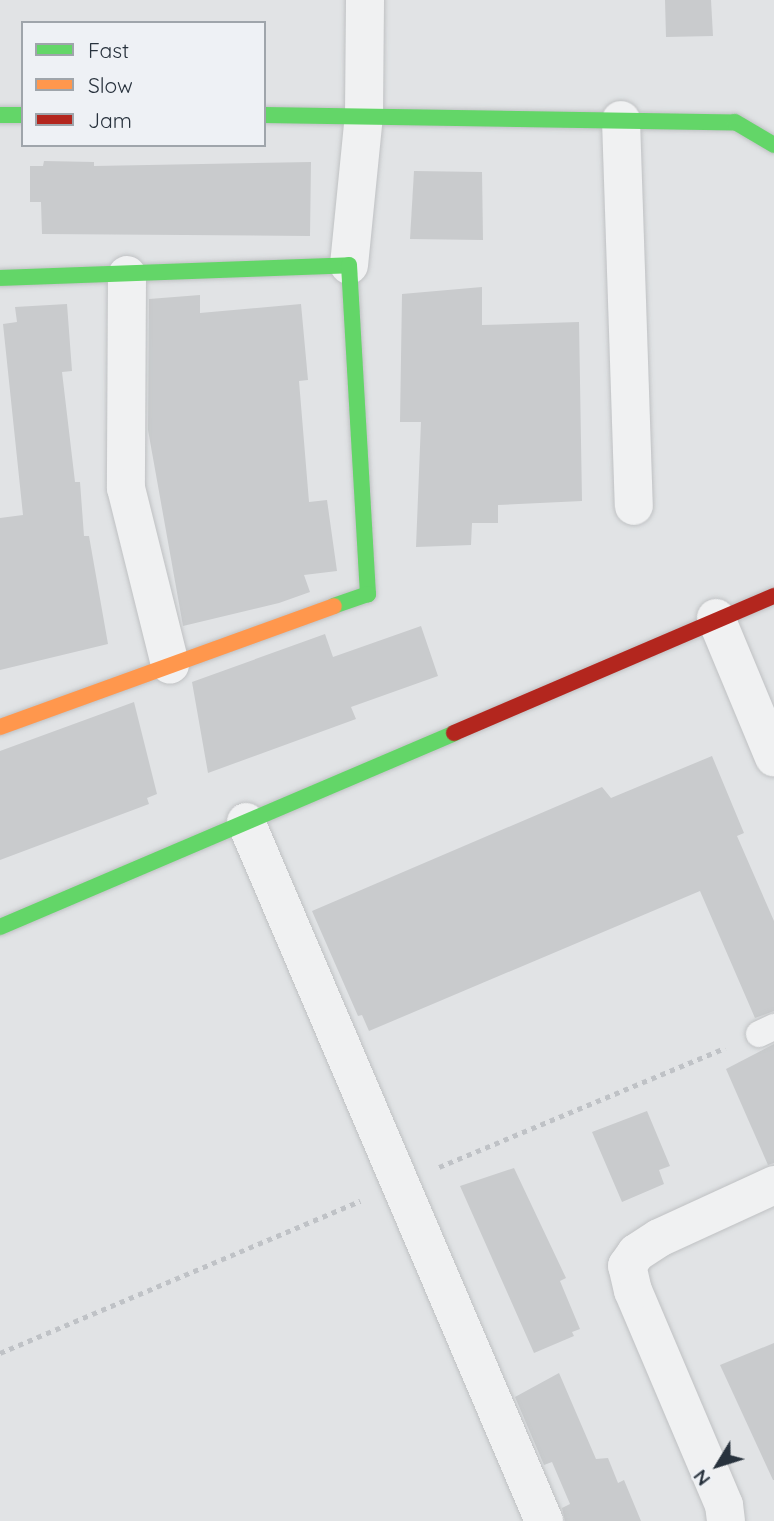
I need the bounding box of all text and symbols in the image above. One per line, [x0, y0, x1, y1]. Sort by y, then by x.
legend [21, 21, 266, 147]
text: Fast [88, 37, 129, 63]
text: Slow [88, 72, 133, 98]
text: Jam [88, 107, 132, 133]
north arrow [683, 1430, 753, 1500]
text: N [688, 1465, 715, 1491]

